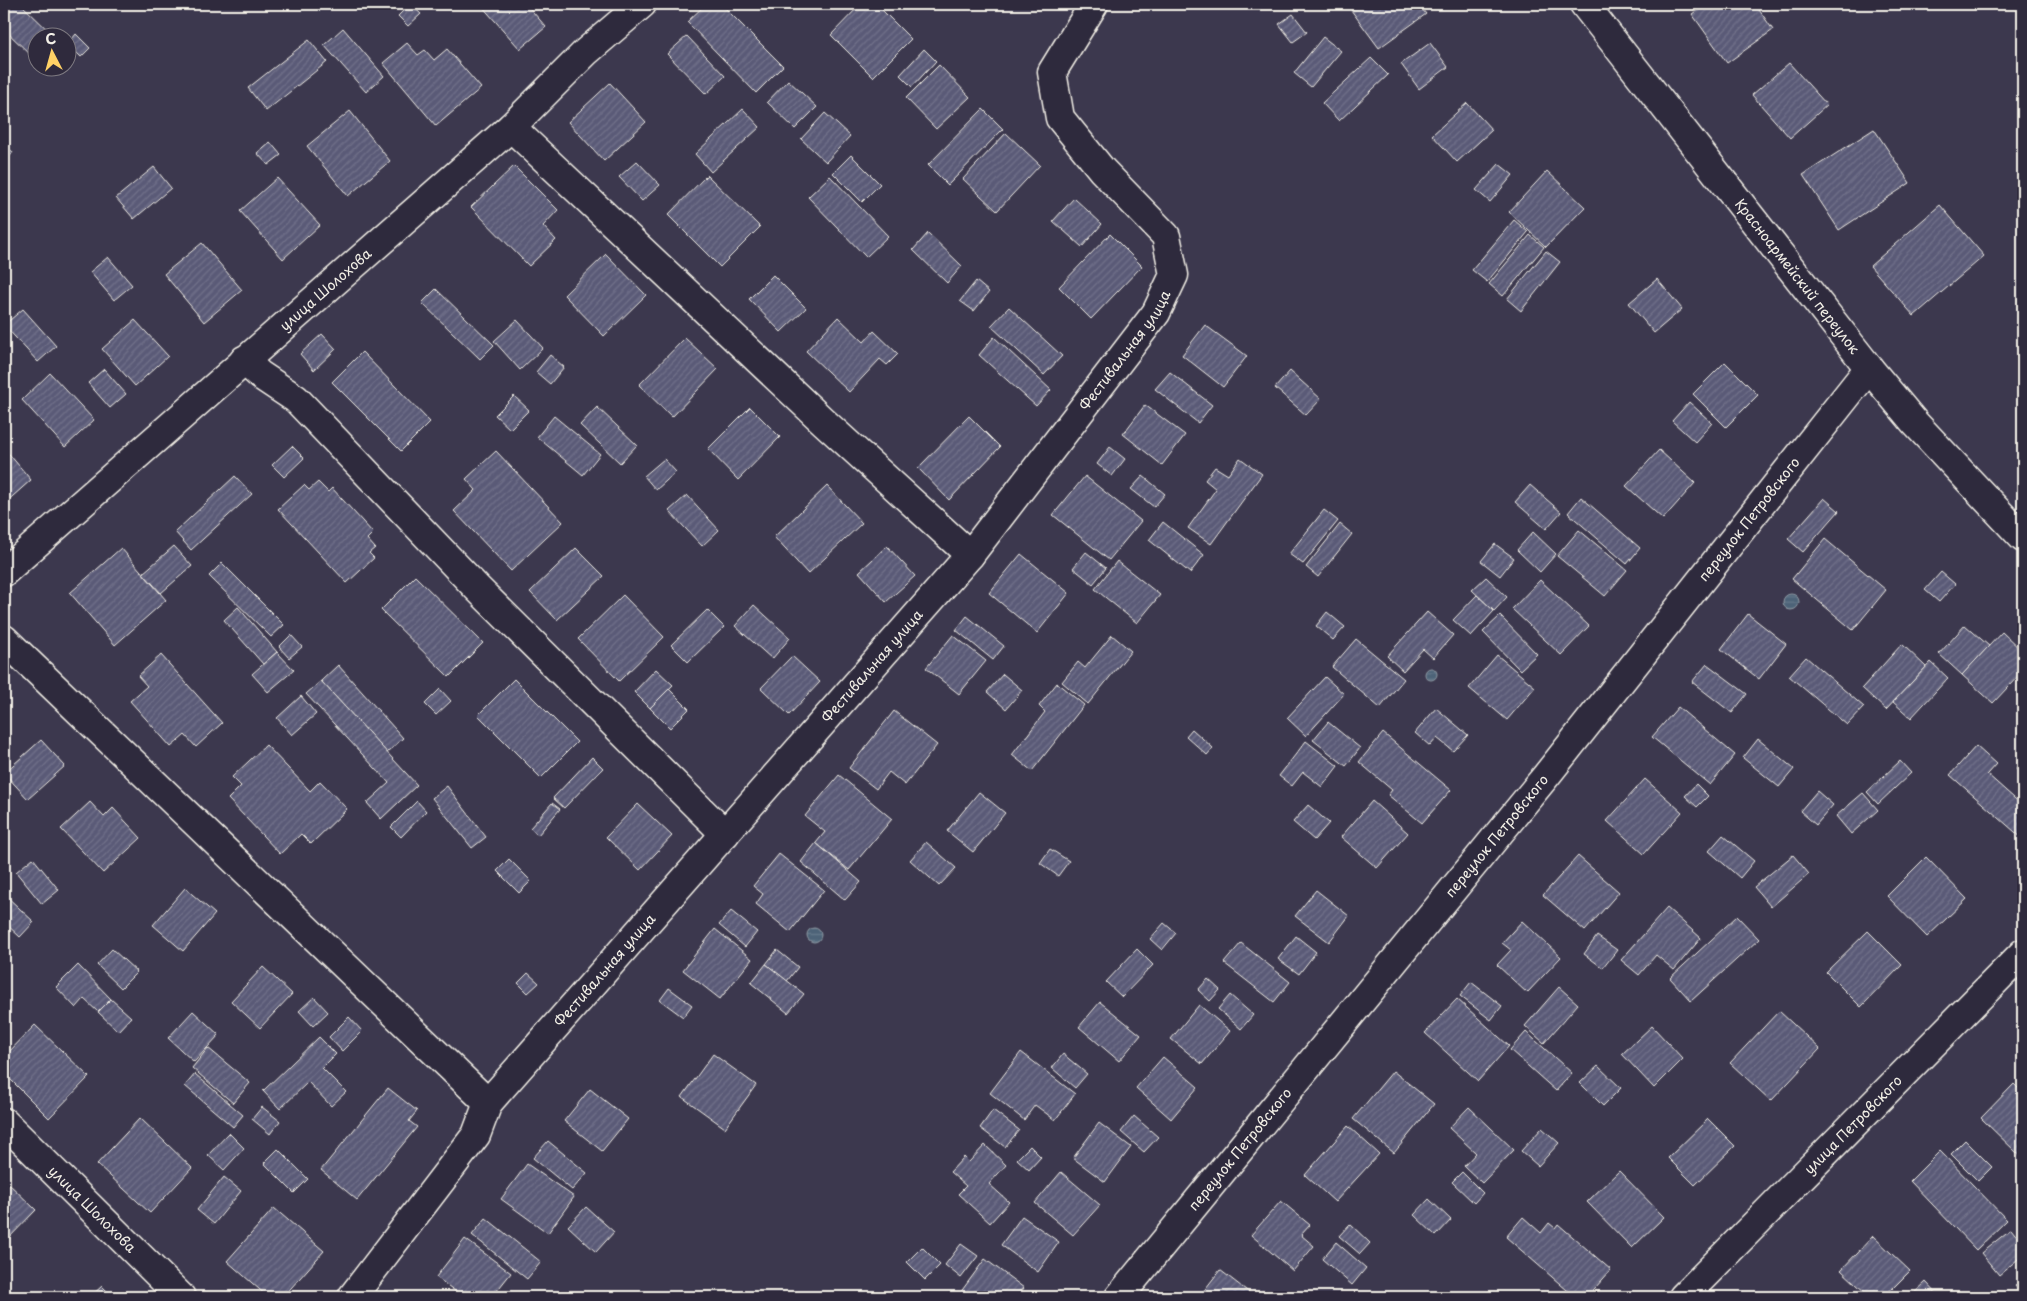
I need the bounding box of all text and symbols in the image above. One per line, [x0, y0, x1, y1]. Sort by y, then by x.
north arrow [28, 28, 78, 78]
text: С [44, 28, 57, 50]
street label: Красноармейский переулок [1730, 194, 1865, 359]
street label: улица Шолохова [275, 243, 376, 335]
street label: Фестивальная улица [1074, 286, 1175, 415]
street label: переулок Петровского [1693, 452, 1805, 586]
street label: Фестивальная улица [816, 605, 928, 727]
street label: переулок Петровского [1440, 770, 1553, 902]
street label: Фестивальная улица [549, 909, 660, 1031]
street label: улица Петровского [1799, 1070, 1907, 1179]
street label: переулок Петровского [1183, 1083, 1296, 1215]
street label: улица Шолохова [44, 1161, 141, 1257]

